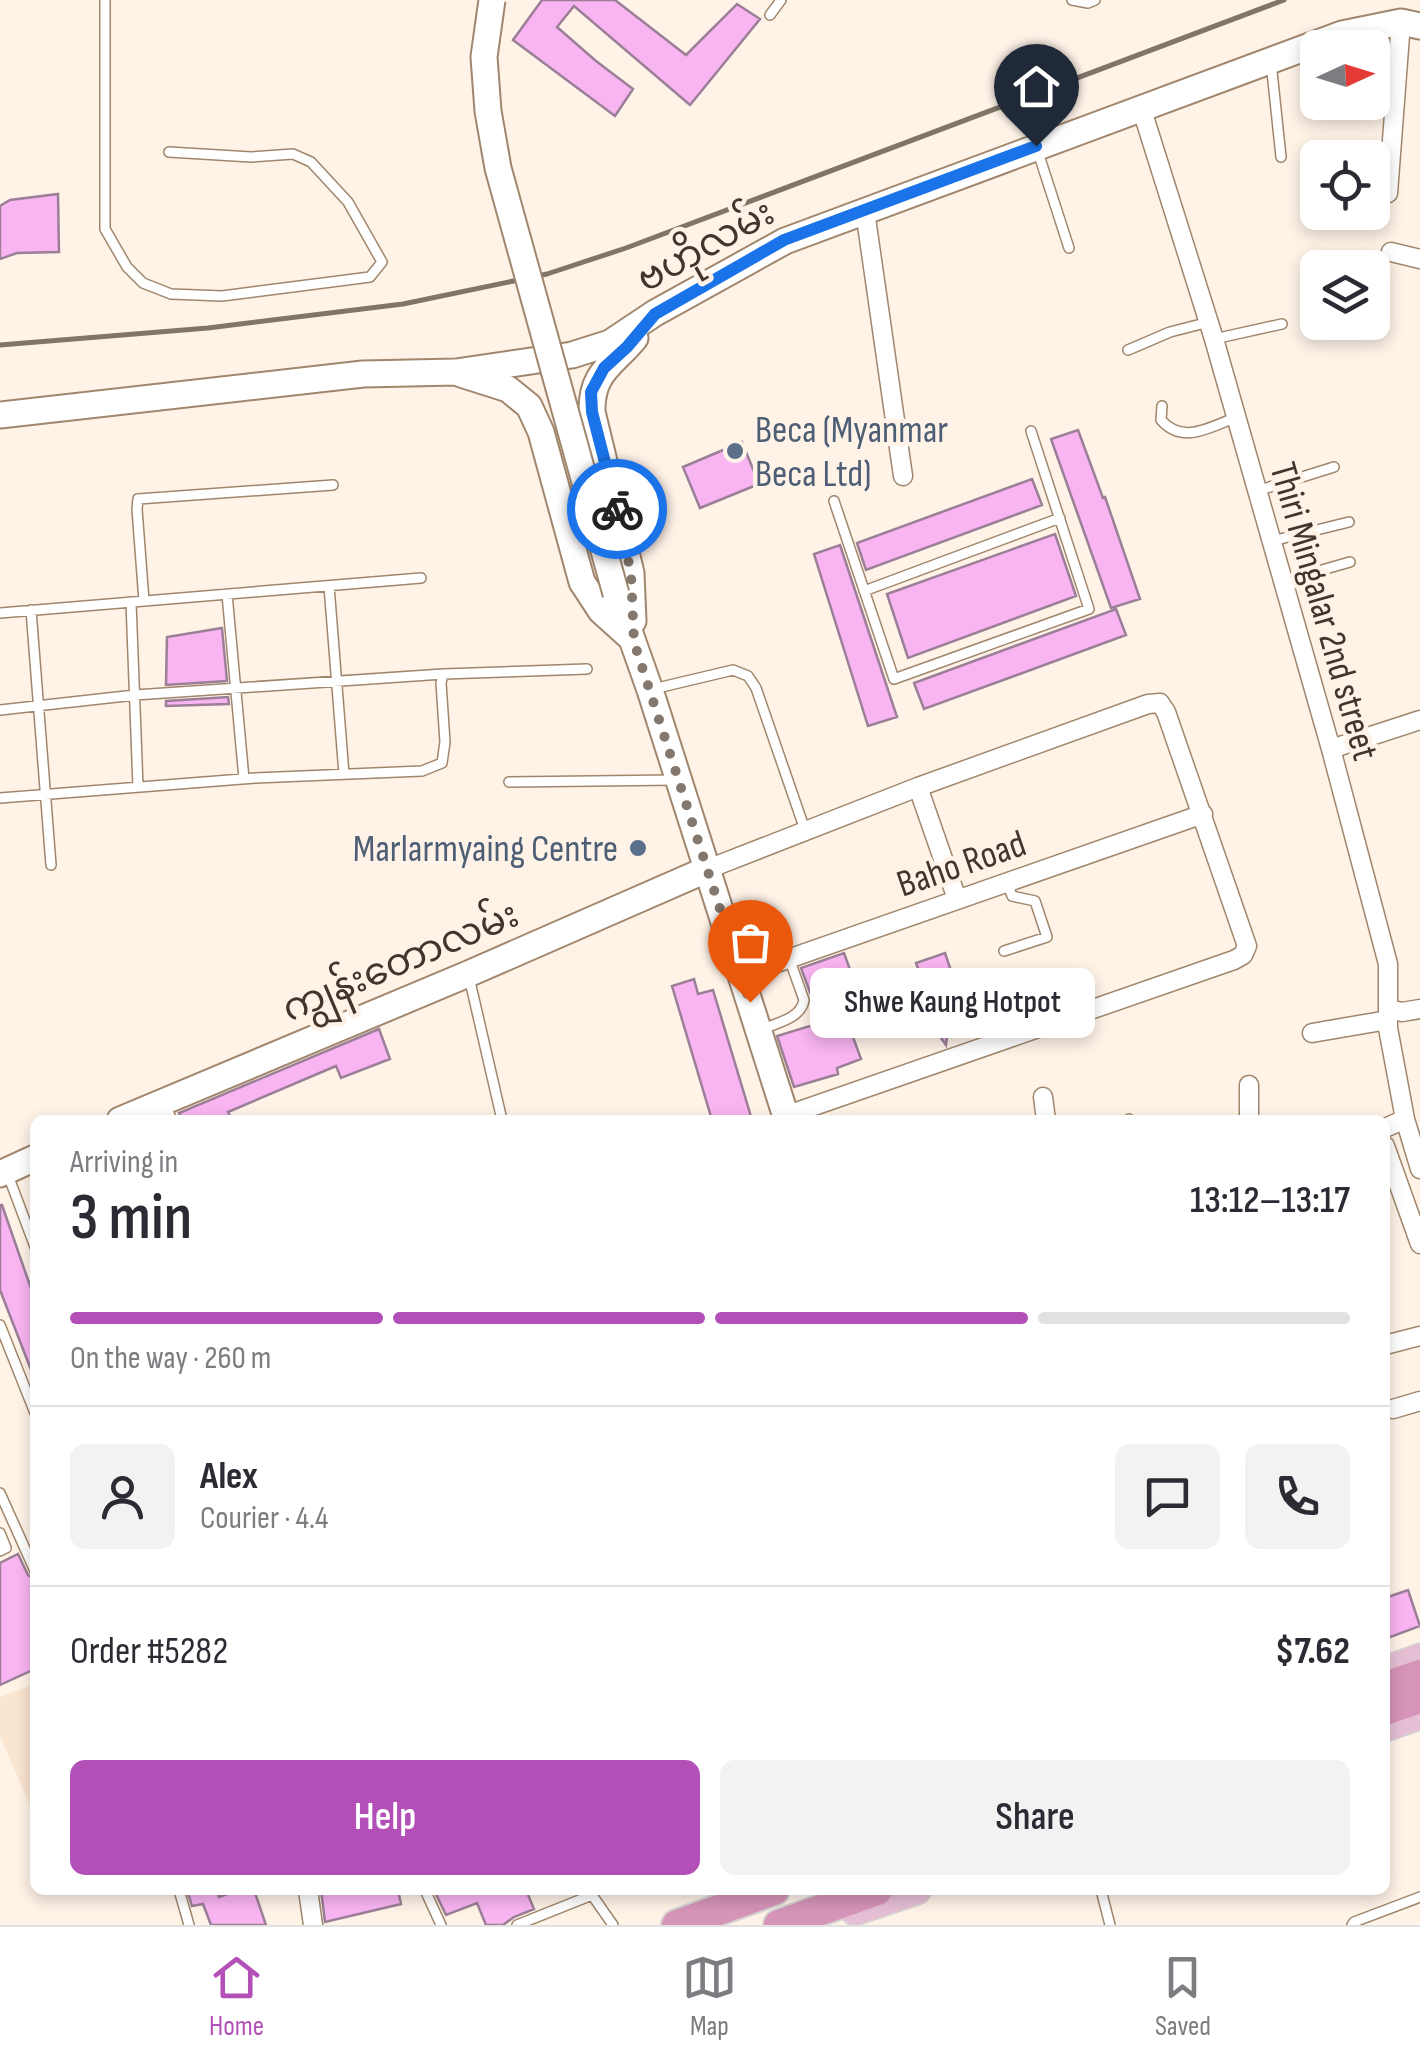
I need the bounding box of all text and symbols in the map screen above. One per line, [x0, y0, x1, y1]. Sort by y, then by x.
north arrow [1300, 30, 1390, 120]
map controls [1300, 30, 1390, 340]
pin [994, 44, 1079, 147]
icon: home [1009, 59, 1064, 114]
button: locate [1300, 140, 1390, 230]
street label: ဗဟိုလမ်း [627, 186, 786, 308]
button: layers [1300, 250, 1390, 340]
place label: Beca (Myanmar Beca Ltd) [755, 408, 948, 497]
marker: Beca (Myanmar Beca Ltd) [724, 440, 746, 462]
street label: Thiri Mingalar 2nd street [1260, 457, 1388, 765]
courier [567, 459, 667, 559]
icon: bike [590, 482, 645, 537]
street label: Baho Road [891, 821, 1032, 907]
place label: Marlarmyaing Centre [353, 827, 618, 872]
marker: Marlarmyaing Centre [627, 837, 649, 859]
street label: ကျွန်းတောလမ်း [274, 888, 529, 1042]
pin [708, 900, 793, 1003]
icon: bag [723, 915, 778, 970]
callout: Shwe Kaung Hotpot [810, 967, 1095, 1037]
text: Shwe Kaung Hotpot [844, 983, 1061, 1022]
text: Arriving in [70, 1143, 178, 1182]
text: 13:12–13:17 [1190, 1178, 1350, 1223]
text: 3 min [70, 1180, 192, 1258]
text: On the way · 260 m [70, 1339, 271, 1378]
button: person [70, 1444, 175, 1549]
button: chat [1115, 1444, 1220, 1549]
button: phone [1245, 1444, 1350, 1549]
text: Alex [200, 1454, 258, 1499]
text: Courier · 4.4 [200, 1499, 328, 1538]
text: Order #5282 [70, 1629, 228, 1674]
text: $7.62 [1275, 1629, 1350, 1674]
button: Help [70, 1760, 700, 1875]
button: Share [720, 1760, 1350, 1875]
tab: Home [209, 1950, 264, 2043]
tab: Map [682, 1950, 737, 2043]
tab: Saved [1155, 1950, 1211, 2043]

